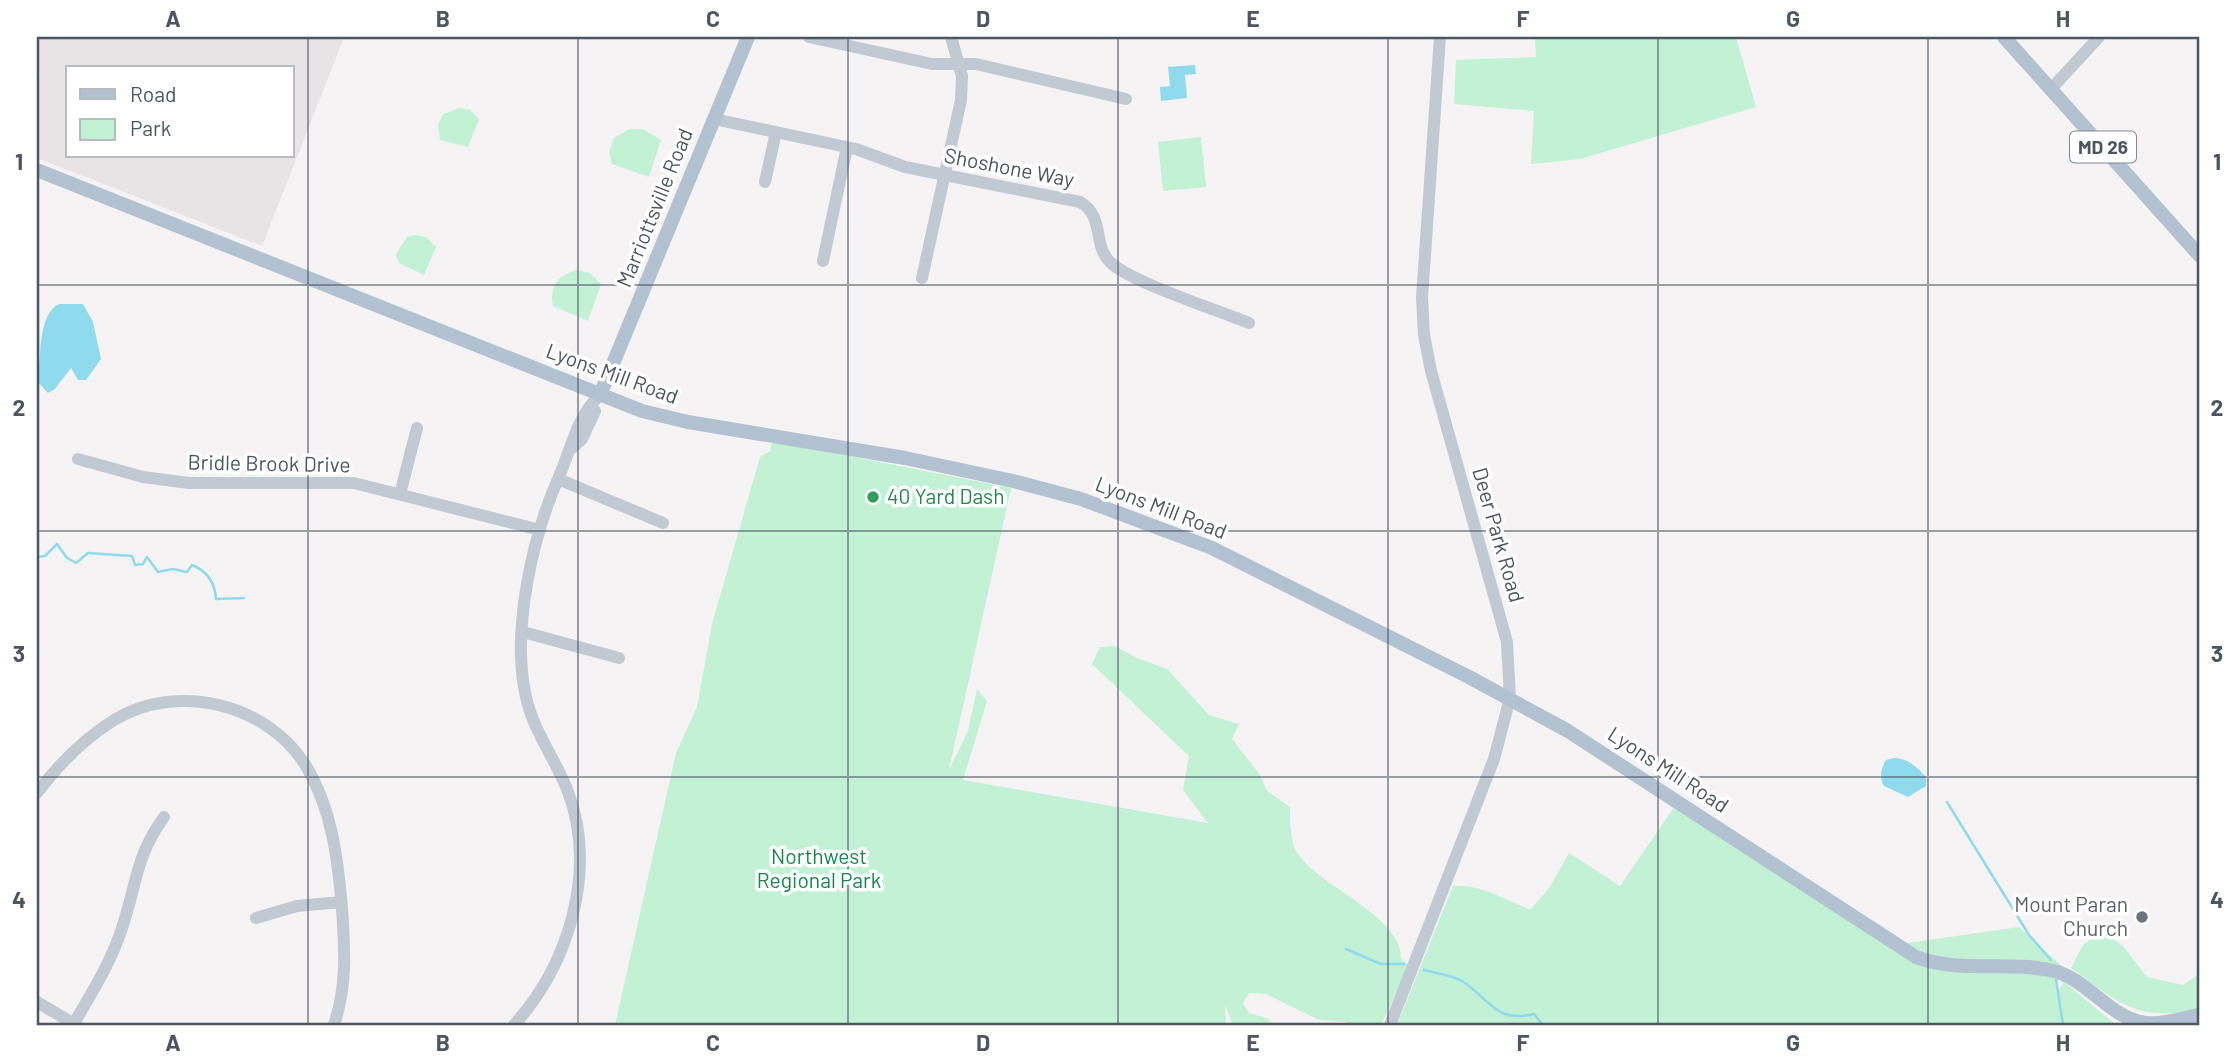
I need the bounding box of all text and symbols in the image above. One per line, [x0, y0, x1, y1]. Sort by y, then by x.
text: A [165, 4, 181, 32]
text: B [436, 4, 450, 32]
text: C [706, 4, 720, 32]
text: D [976, 4, 990, 32]
text: E [1246, 4, 1260, 32]
text: F [1517, 4, 1530, 32]
text: G [1786, 4, 1800, 32]
text: H [2056, 4, 2070, 32]
legend [66, 66, 294, 158]
text: Road [130, 81, 176, 106]
text: Park [130, 115, 171, 140]
street label: Marriottsville Road [610, 124, 697, 291]
road number: MD 26 [2070, 132, 2136, 162]
street label: Shoshone Way [942, 142, 1077, 191]
text: 1 [15, 147, 23, 175]
text: 1 [2213, 147, 2221, 175]
street label: Lyons Mill Road [543, 337, 682, 408]
text: 2 [13, 393, 25, 421]
text: 2 [2211, 393, 2223, 421]
street label: Bridle Brook Drive [187, 449, 351, 476]
street label: Deer Park Road [1468, 464, 1531, 605]
street label: Lyons Mill Road [1092, 470, 1231, 543]
place label: 40 Yard Dash [887, 483, 1005, 508]
marker: 40 Yard Dash [865, 489, 881, 505]
text: 3 [13, 639, 25, 667]
text: 3 [2211, 639, 2223, 667]
street label: Lyons Mill Road [1604, 720, 1734, 817]
park label: Northwest Regional Park [757, 843, 881, 892]
text: 4 [12, 885, 26, 913]
text: 4 [2210, 885, 2224, 913]
place label: Mount Paran Church [2014, 891, 2128, 940]
marker: Mount Paran Church [2134, 909, 2150, 925]
text: A [165, 1028, 181, 1056]
text: B [436, 1028, 450, 1056]
text: C [706, 1028, 720, 1056]
text: D [976, 1028, 990, 1056]
text: E [1246, 1028, 1260, 1056]
text: F [1517, 1028, 1530, 1056]
text: G [1786, 1028, 1800, 1056]
text: H [2056, 1028, 2070, 1056]

